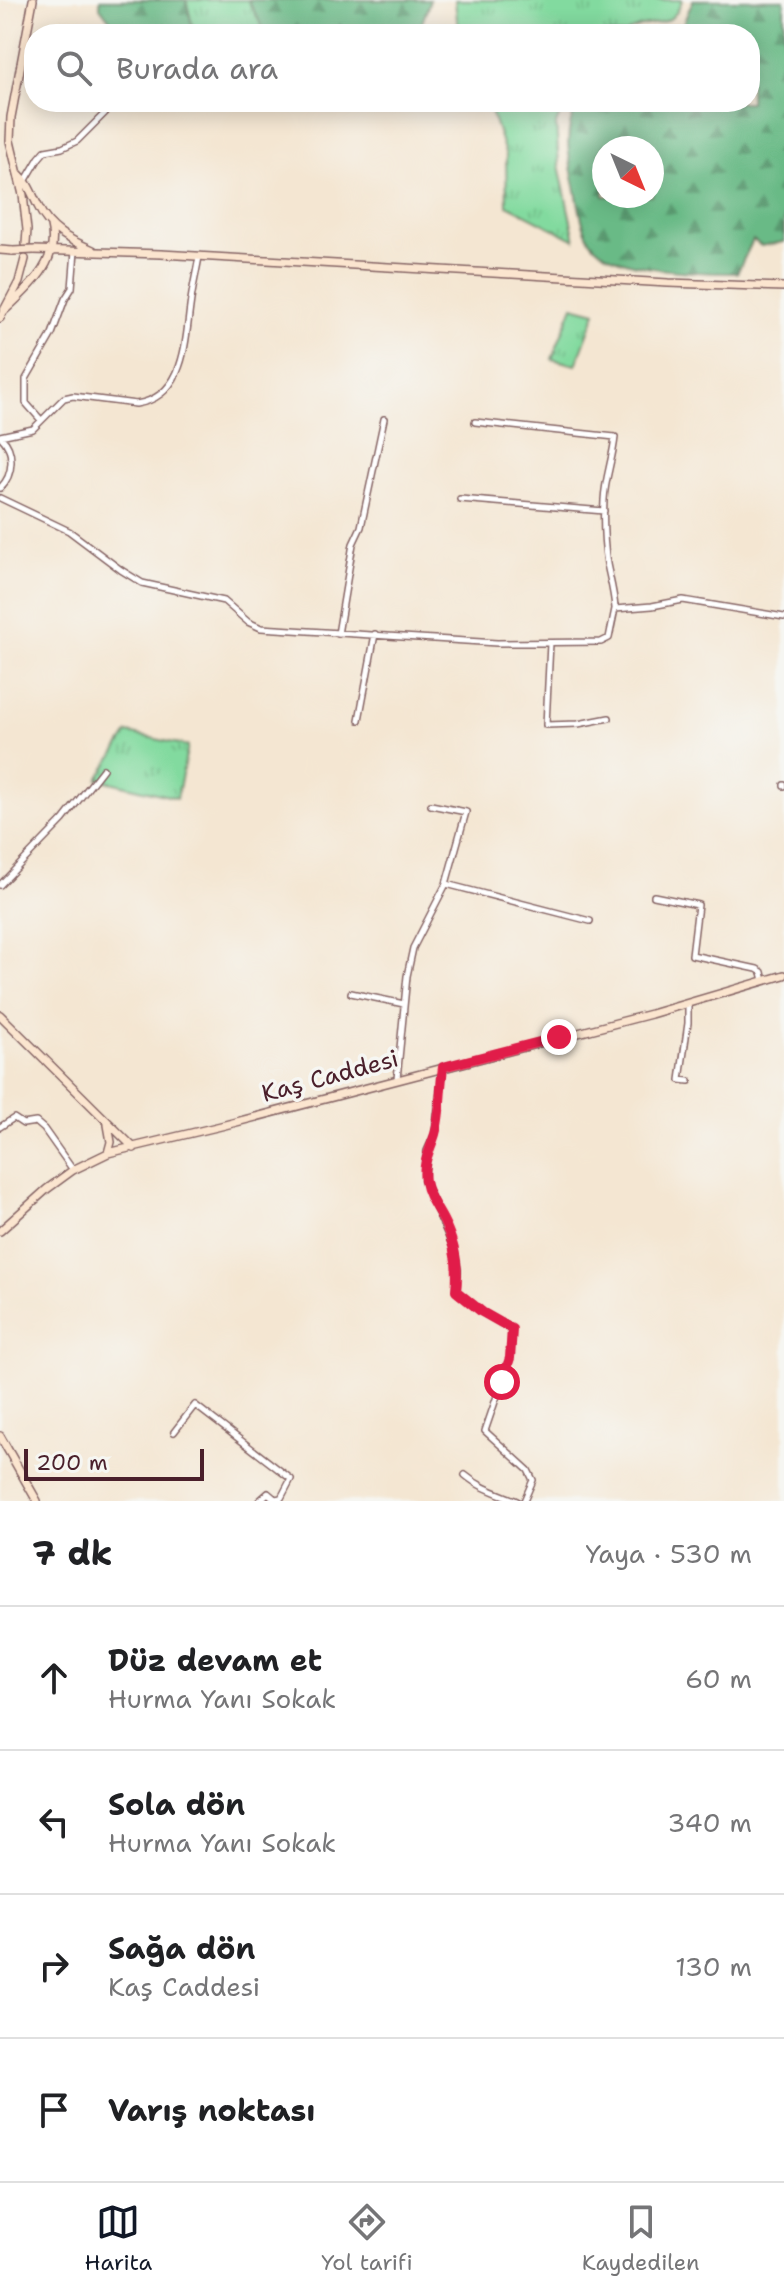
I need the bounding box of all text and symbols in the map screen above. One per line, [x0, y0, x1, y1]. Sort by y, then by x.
search box [24, 24, 760, 112]
icon: search [52, 46, 96, 90]
text: Burada ara [116, 48, 278, 89]
north arrow [592, 136, 664, 208]
route end [541, 1019, 577, 1055]
street label: Kaş Caddesi [258, 1042, 402, 1110]
route start [484, 1364, 520, 1400]
scale bar [24, 1445, 204, 1481]
text: 200 m [36, 1448, 108, 1477]
text: 7 dk [32, 1530, 113, 1576]
text: Yaya · 530 m [586, 1536, 752, 1571]
text: Düz devam et [108, 1640, 322, 1681]
icon: ahead [32, 1656, 76, 1700]
text: 60 m [685, 1661, 752, 1696]
text: Hurma Yanı Sokak [108, 1681, 336, 1716]
text: Sola dön [108, 1784, 245, 1825]
icon: left [32, 1800, 76, 1844]
text: 340 m [667, 1805, 752, 1840]
text: Hurma Yanı Sokak [108, 1825, 336, 1860]
text: Sağa dön [108, 1928, 255, 1969]
icon: right [32, 1944, 76, 1988]
text: 130 m [675, 1949, 752, 1984]
text: Kaş Caddesi [108, 1969, 260, 2004]
icon: arrive [32, 2088, 76, 2132]
text: Varış noktası [108, 2090, 315, 2131]
tab: Harita [85, 2200, 152, 2277]
tab: Yol tarifi [321, 2200, 413, 2277]
tab: Kaydedilen [582, 2200, 699, 2277]

